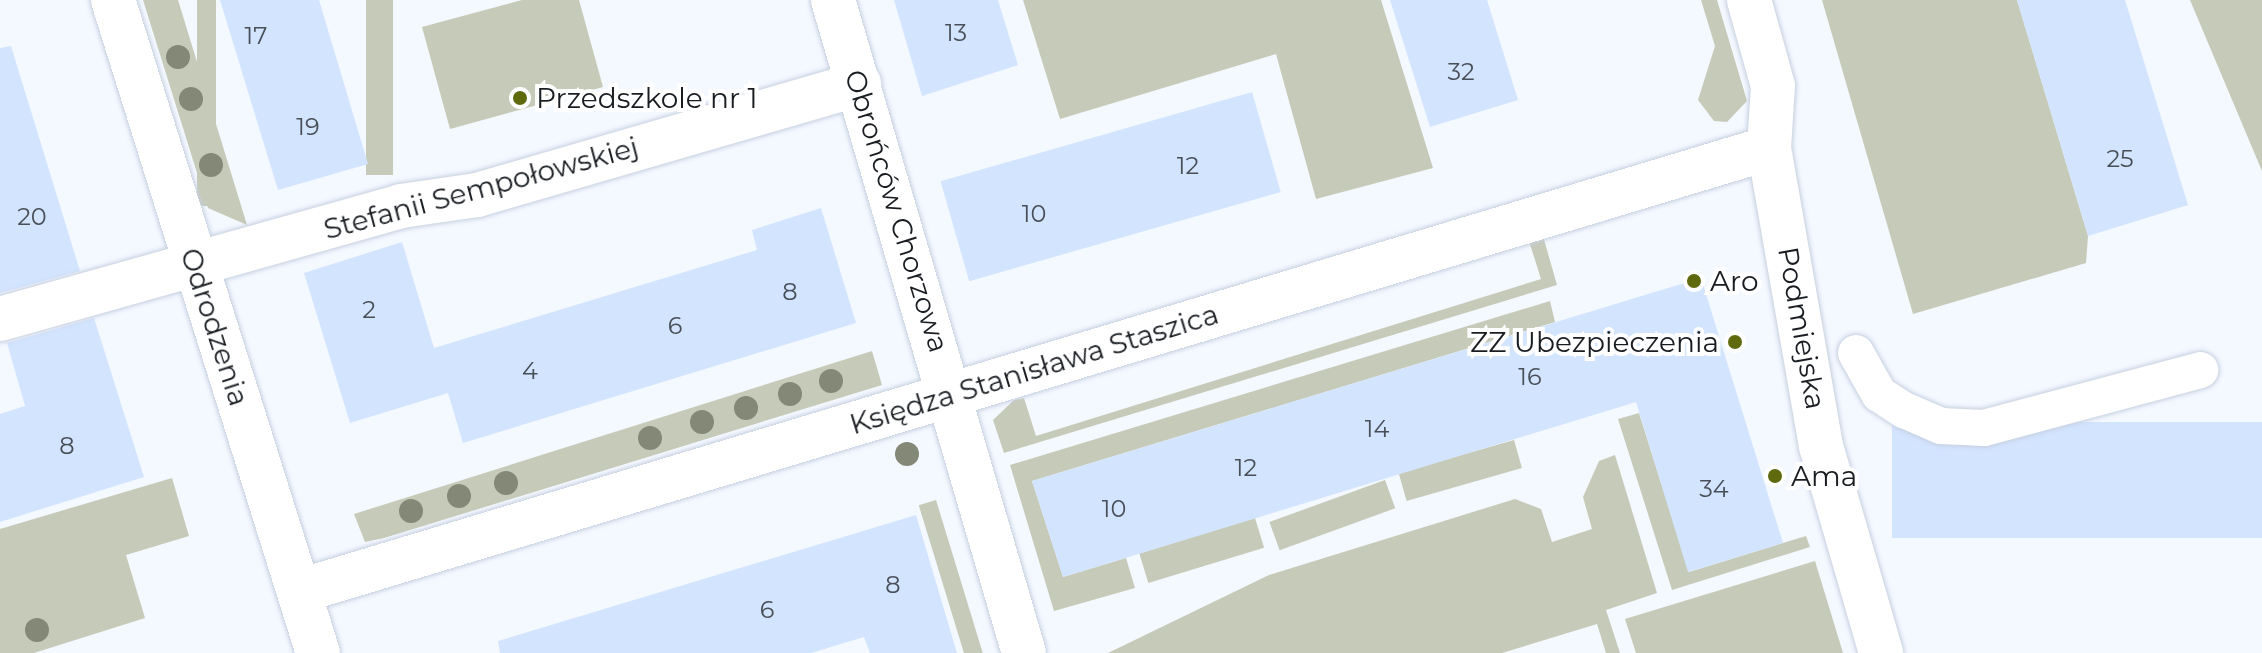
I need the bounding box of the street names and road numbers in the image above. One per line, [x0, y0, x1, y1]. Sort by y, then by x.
street label: Obrońców Chorzowa [838, 66, 956, 356]
street label: Stefanii Sempołowskiej [320, 130, 642, 246]
street label: Odrodzenia [174, 244, 256, 410]
street label: Podmiejska [1771, 244, 1833, 412]
street label: Księdza Stanisława Staszica [846, 297, 1222, 441]

